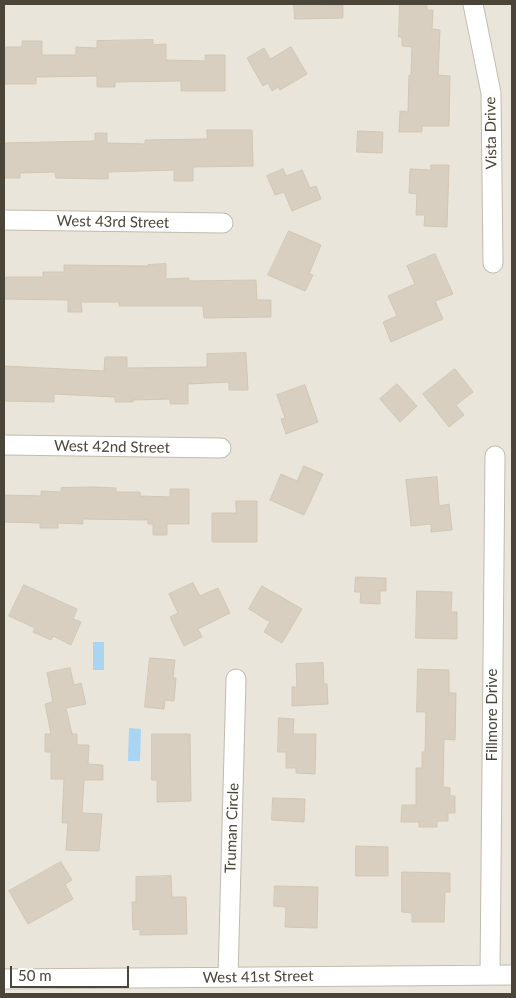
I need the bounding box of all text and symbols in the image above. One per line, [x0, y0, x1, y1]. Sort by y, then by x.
street label: Vista Drive [481, 97, 501, 169]
street label: West 43rd Street [57, 212, 169, 232]
street label: West 42nd Street [54, 437, 170, 457]
street label: Fillmore Drive [483, 669, 501, 761]
street label: Truman Circle [221, 782, 243, 874]
scale bar [12, 956, 131, 988]
text: 50 m [18, 966, 52, 984]
street label: West 41st Street [202, 967, 314, 987]

